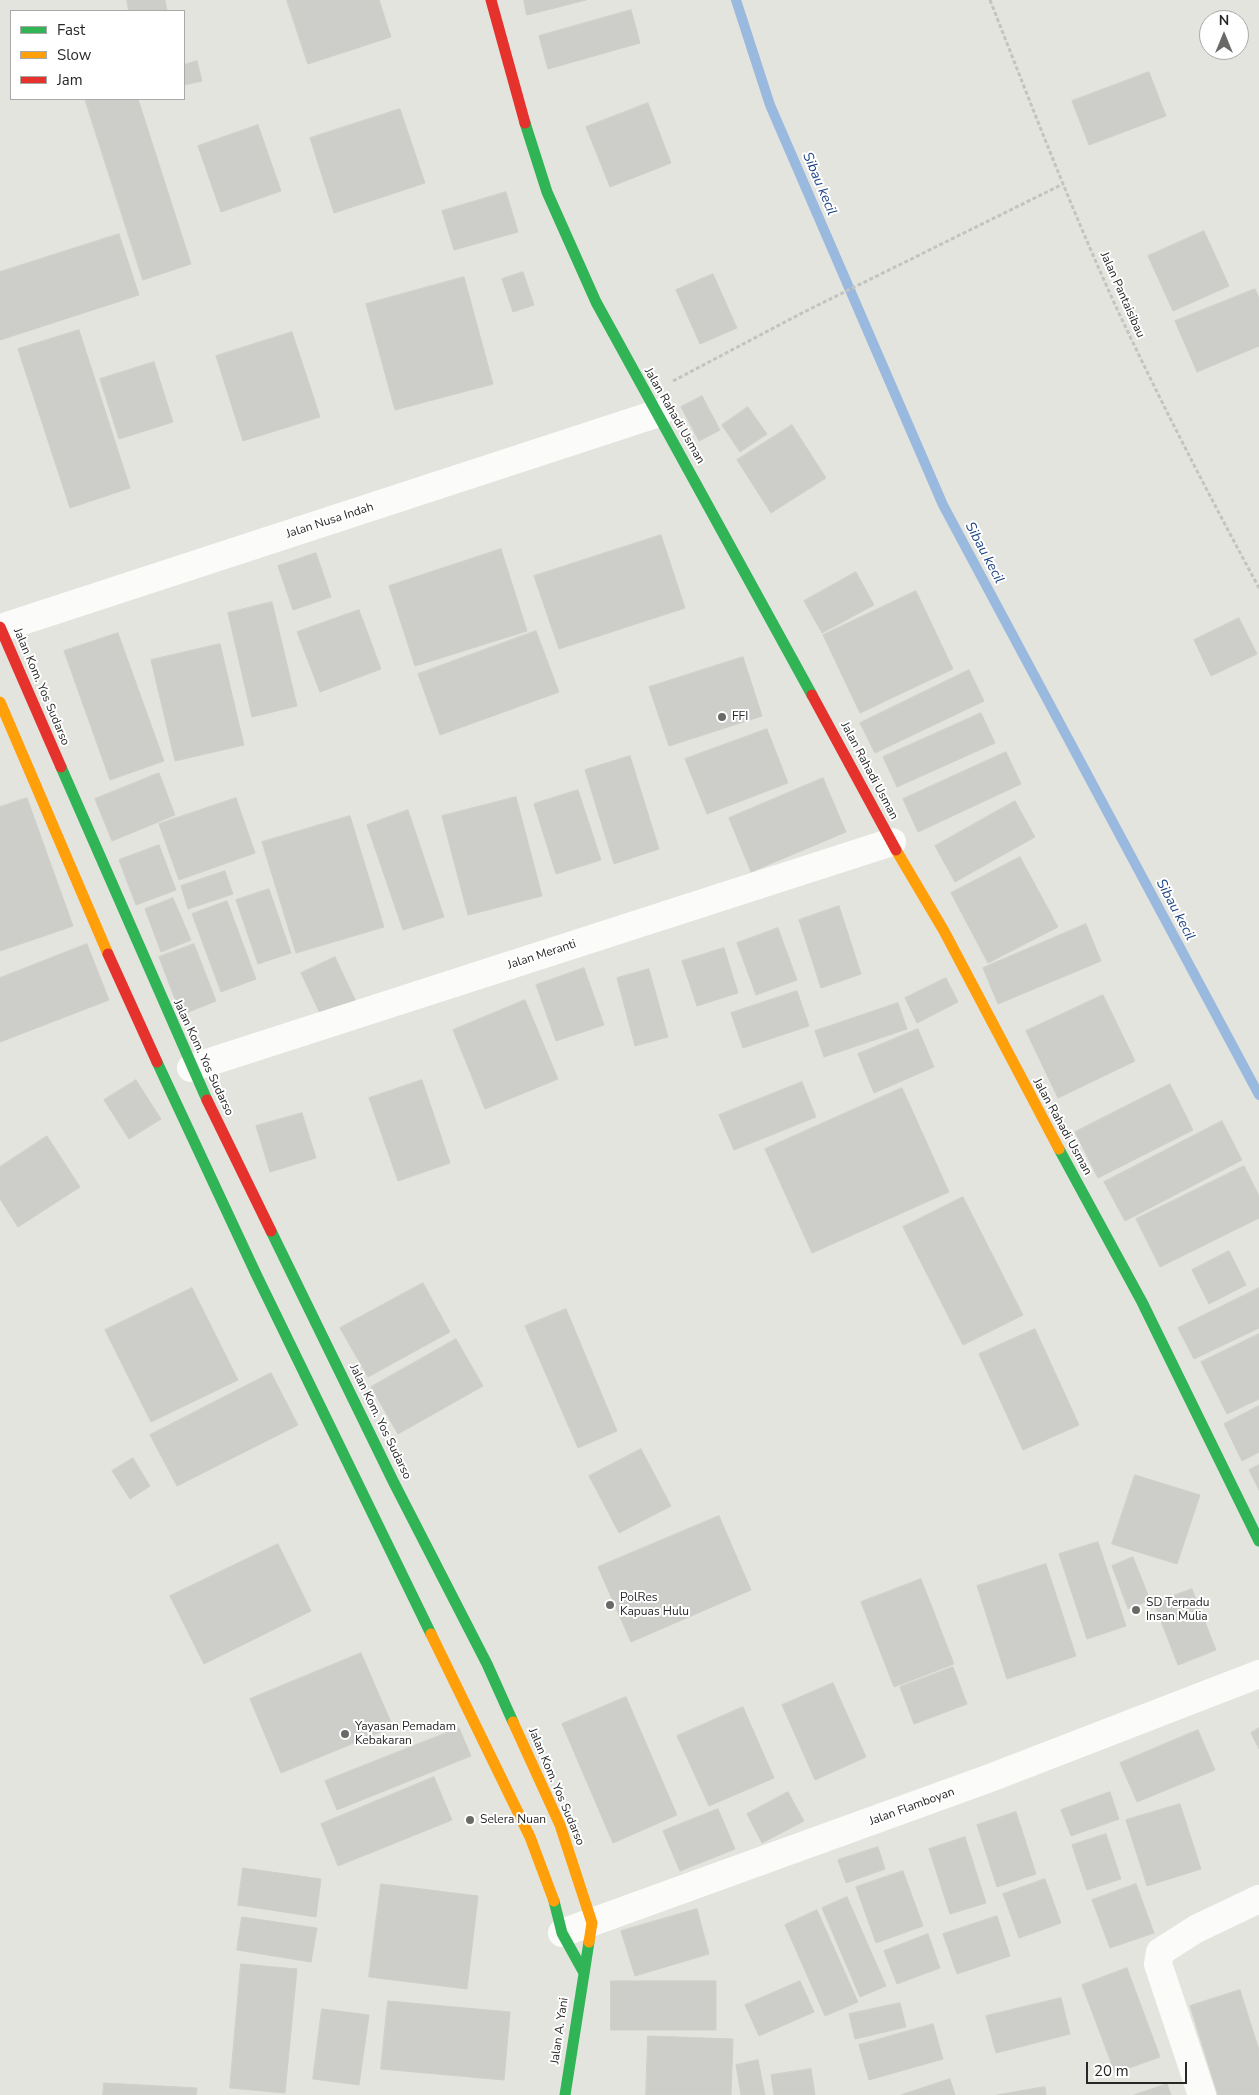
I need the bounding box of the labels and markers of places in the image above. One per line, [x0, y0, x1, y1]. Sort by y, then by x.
place label: FFI [732, 710, 748, 724]
marker: FFI [716, 711, 728, 723]
place label: PolRes Kapuas Hulu [620, 1591, 689, 1619]
place label: SD Terpadu Insan Mulia [1146, 1596, 1209, 1624]
marker: PolRes Kapuas Hulu [604, 1599, 616, 1611]
marker: SD Terpadu Insan Mulia [1130, 1604, 1142, 1616]
place label: Yayasan Pemadam Kebakaran [355, 1720, 456, 1748]
marker: Yayasan Pemadam Kebakaran [339, 1728, 351, 1740]
place label: Selera Nuan [480, 1813, 546, 1827]
marker: Selera Nuan [464, 1814, 476, 1826]

